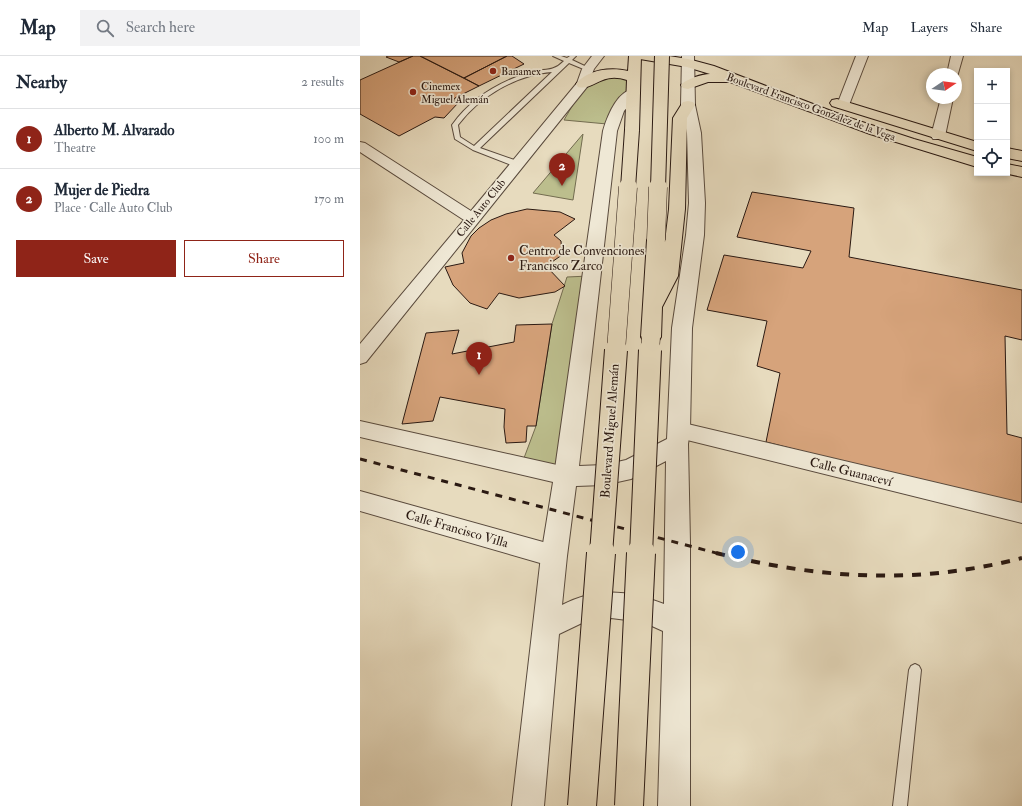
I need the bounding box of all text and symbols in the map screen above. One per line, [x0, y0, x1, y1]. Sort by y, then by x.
search box [80, 10, 360, 46]
text: Map [20, 16, 56, 40]
icon: search [94, 17, 116, 39]
text: Search here [126, 18, 195, 37]
text: Map [862, 19, 888, 36]
text: Layers [910, 19, 948, 36]
text: Share [970, 19, 1002, 36]
place label: Banamex [501, 65, 541, 78]
marker: Banamex [488, 66, 498, 76]
north arrow [926, 68, 962, 104]
map controls [974, 68, 1010, 176]
button: + [974, 68, 1010, 104]
street label: Boulevard Francisco González de la Vega [725, 70, 898, 144]
text: Nearby [16, 72, 67, 93]
text: 2 results [301, 74, 344, 90]
place label: Cinemex Miguel Alemán [421, 80, 489, 106]
marker: Cinemex Miguel Alemán [408, 87, 418, 97]
button: − [974, 104, 1010, 140]
text: Alberto M. Alvarado [54, 121, 175, 140]
text: 1 [27, 131, 31, 147]
text: 100 m [313, 131, 344, 147]
text: Theatre [54, 140, 96, 156]
button: locate [974, 140, 1010, 176]
pin: 2 [549, 153, 575, 186]
street label: Calle Auto Club [454, 176, 509, 240]
text: Mujer de Piedra [54, 181, 149, 200]
text: 2 [26, 191, 32, 207]
text: 170 m [314, 191, 344, 207]
text: Place · Calle Auto Club [54, 200, 173, 216]
button: Save [16, 240, 176, 277]
button: Share [184, 240, 344, 277]
place label: Centro de Convenciones Francisco Zarco [519, 243, 645, 274]
marker: Centro de Convenciones Francisco Zarco [506, 253, 516, 263]
pin: 1 [466, 342, 492, 375]
street label: Boulevard Miguel Alemán [597, 363, 623, 499]
street label: Calle Guanaceví [808, 454, 895, 490]
street label: Calle Francisco Villa [404, 507, 511, 552]
your location [728, 542, 748, 562]

